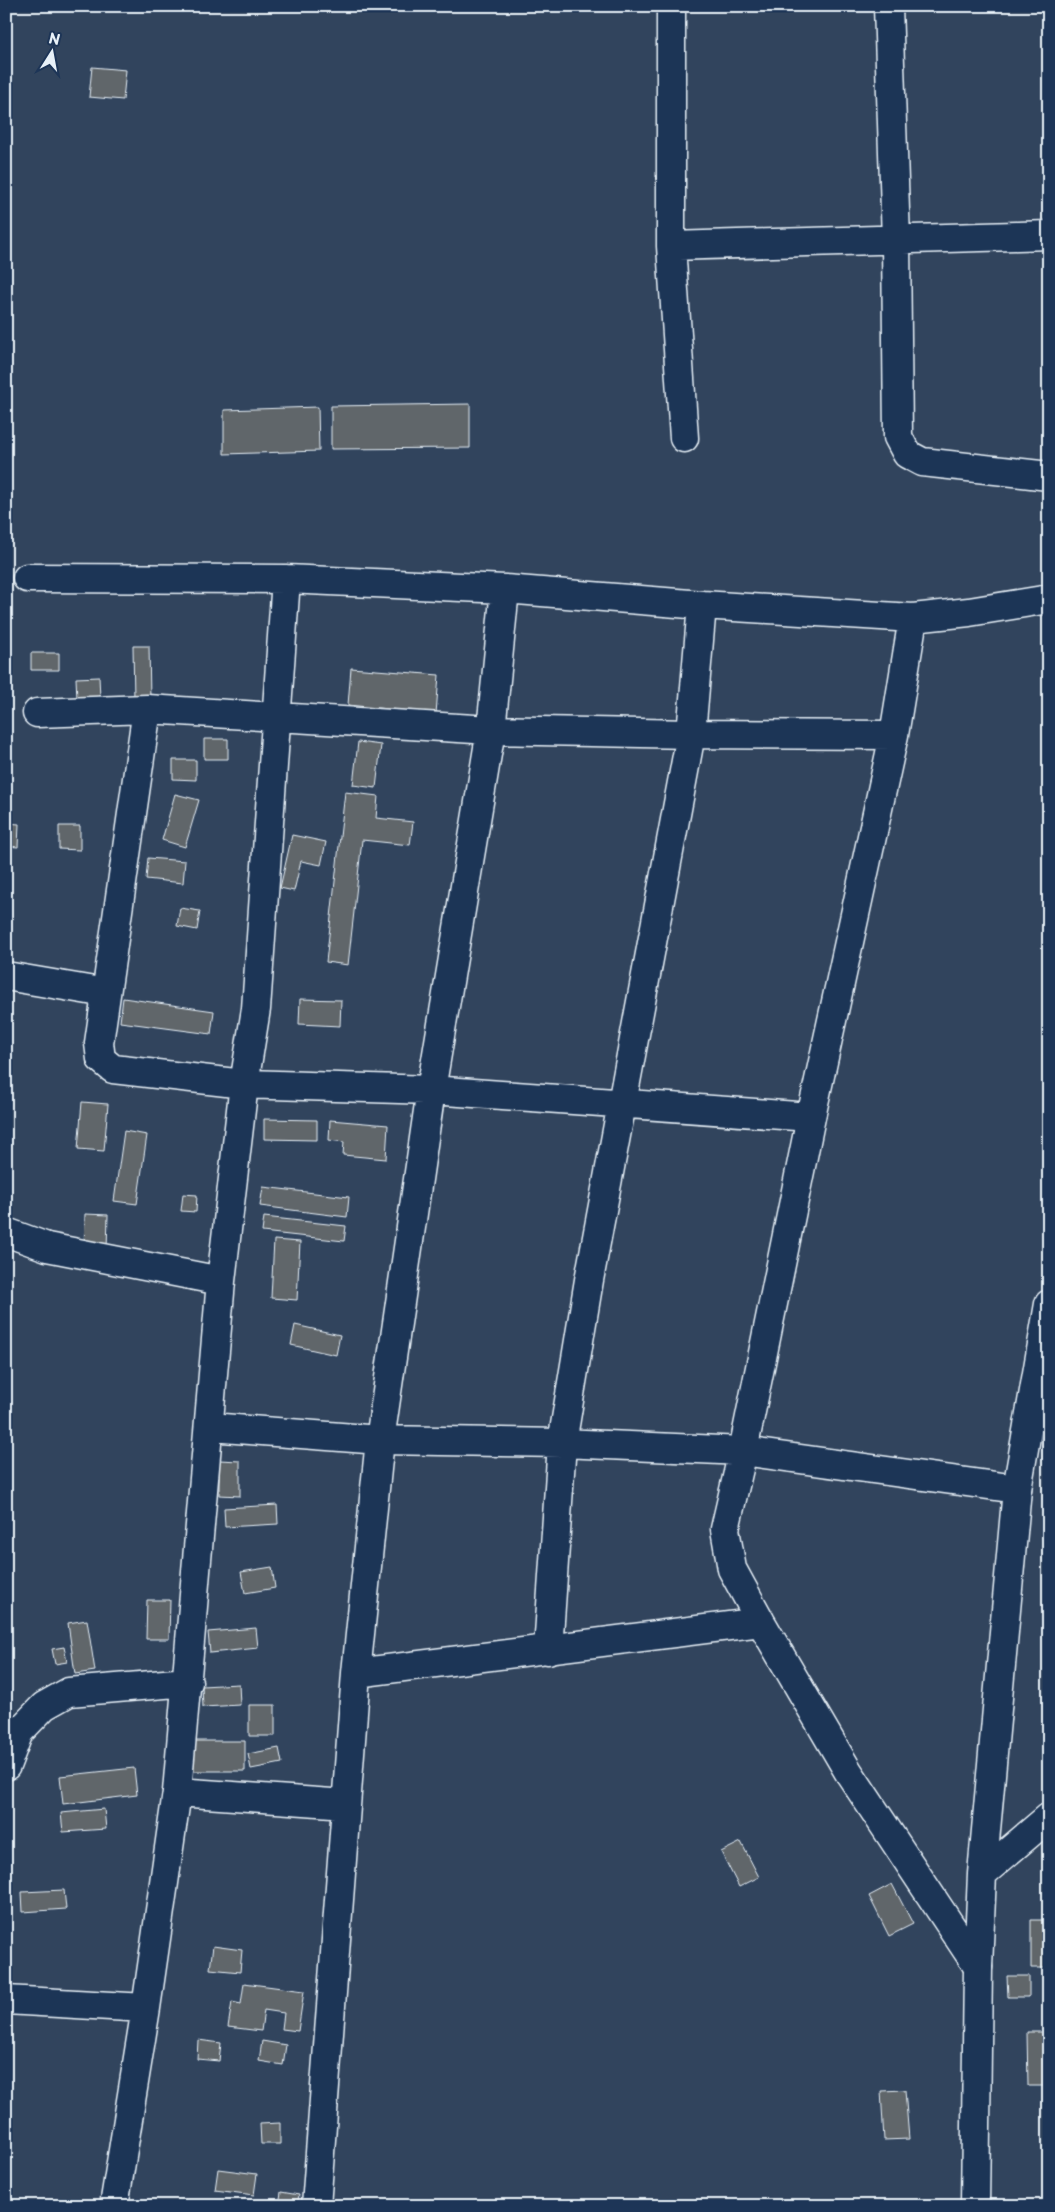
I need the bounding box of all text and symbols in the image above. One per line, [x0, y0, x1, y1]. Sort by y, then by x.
text: N [47, 27, 62, 50]
north arrow [28, 28, 78, 78]

